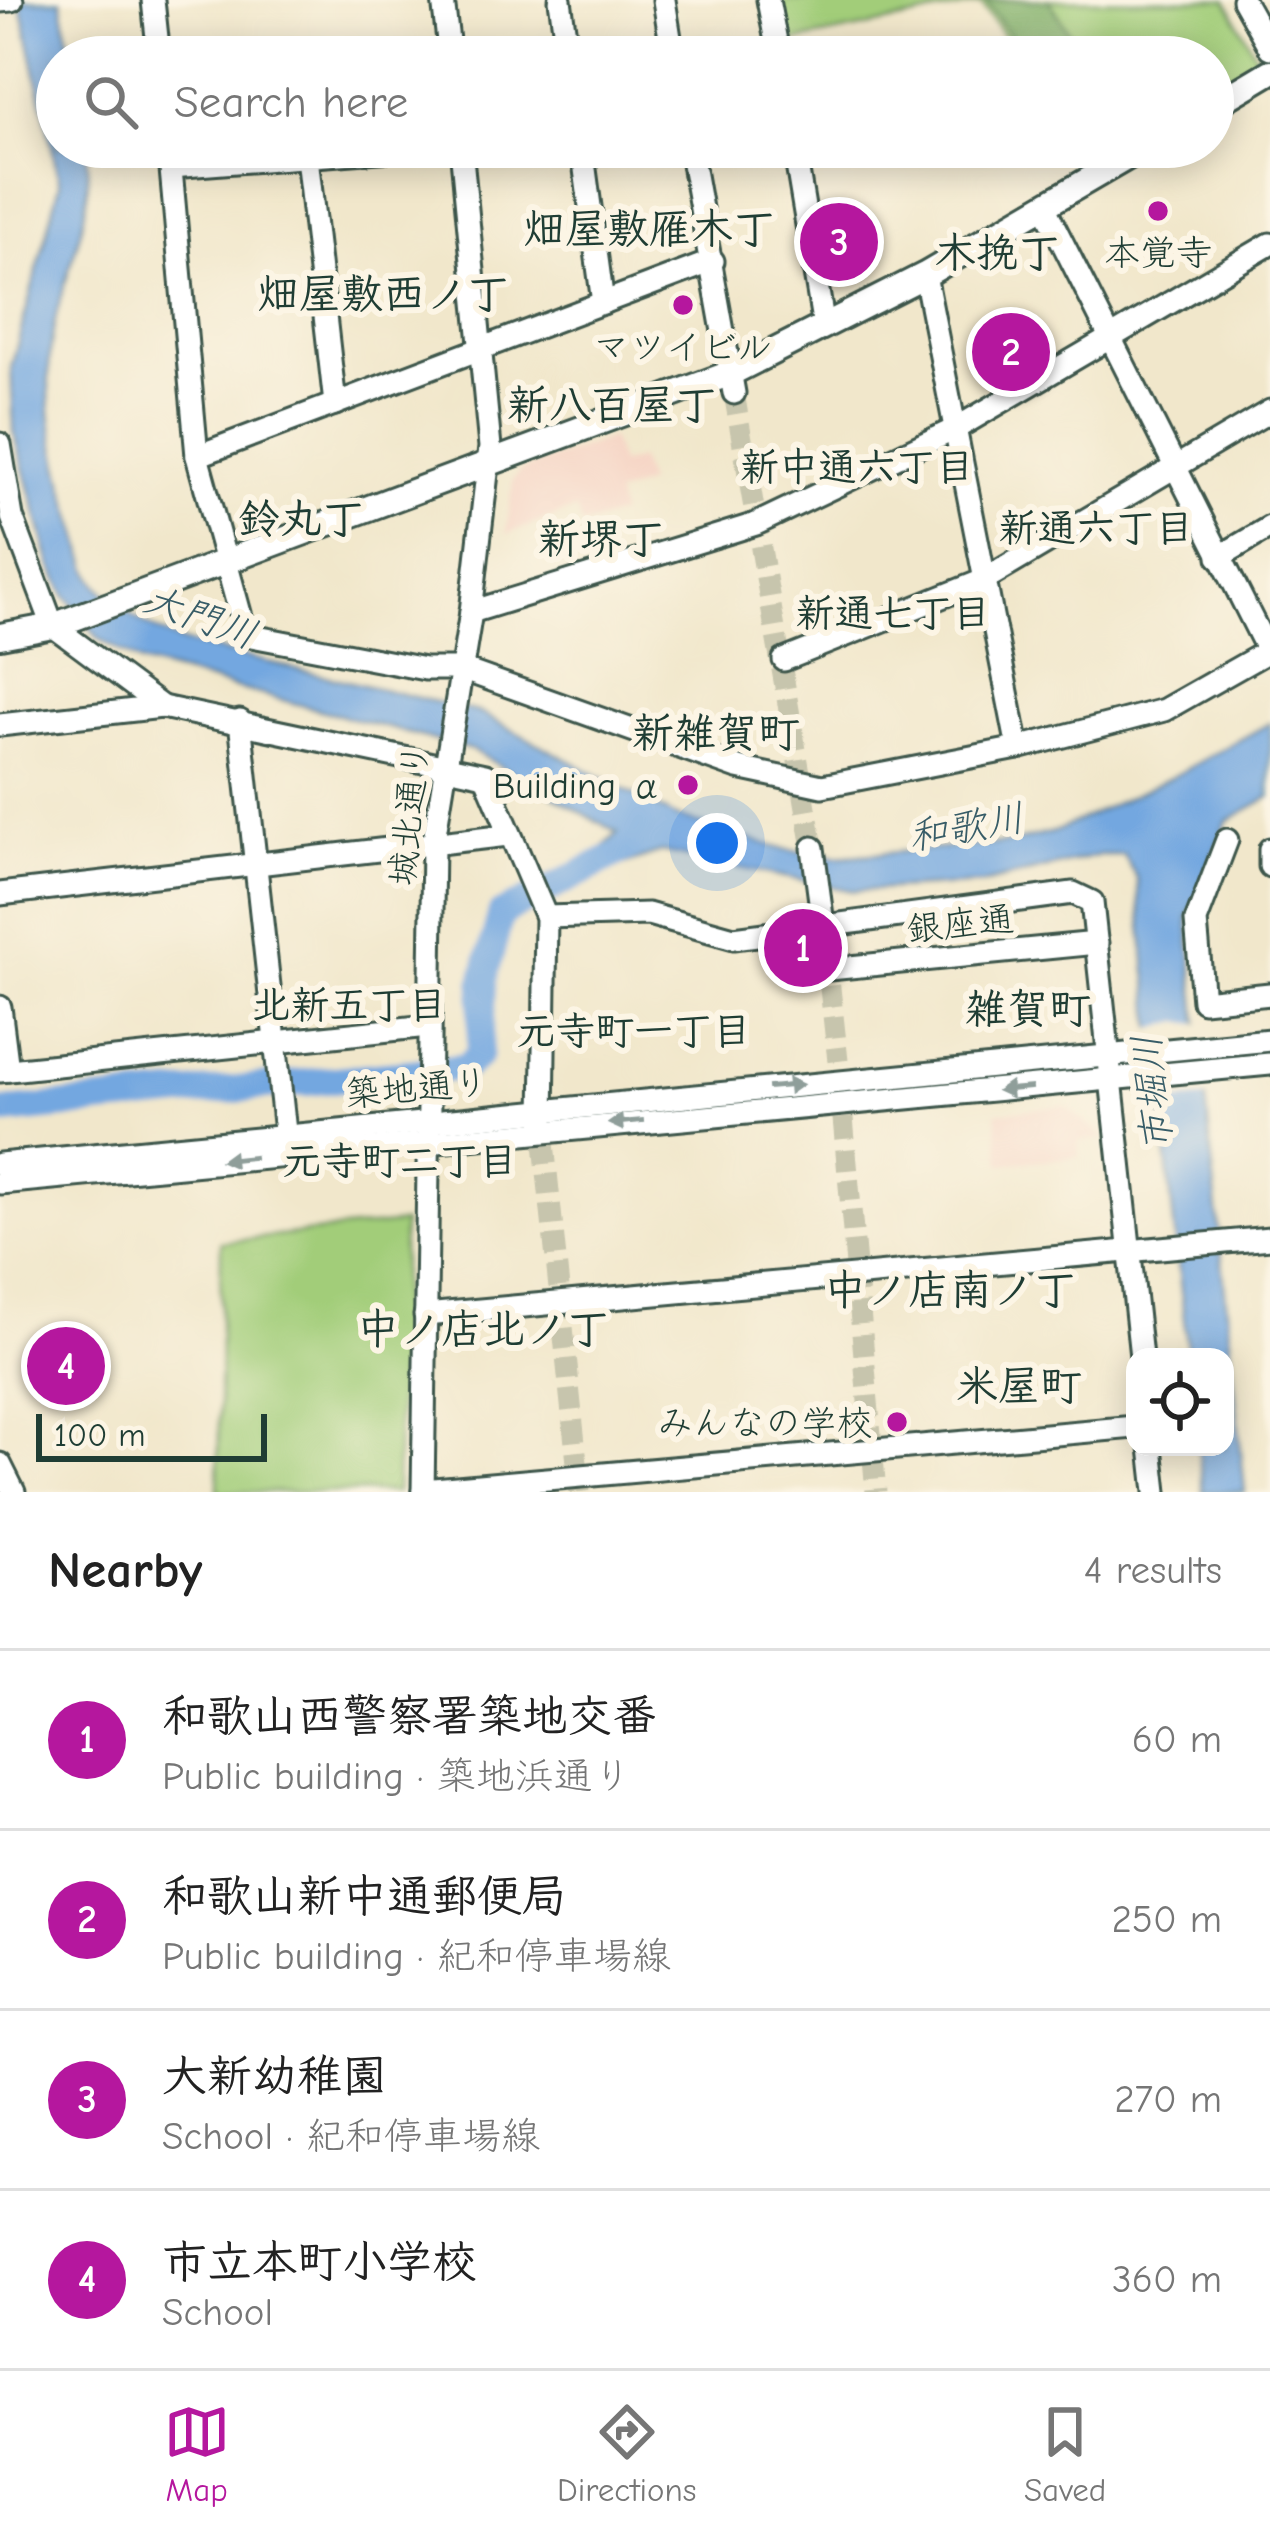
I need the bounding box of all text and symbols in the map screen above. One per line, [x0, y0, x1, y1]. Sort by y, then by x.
search box [36, 36, 1234, 168]
icon: search [78, 69, 144, 135]
text: Search here [174, 76, 408, 128]
pin: 3 [800, 197, 878, 287]
marker: 本覚寺 [1145, 198, 1171, 224]
district label: 畑屋敷雁木丁 [523, 205, 775, 254]
district label: 木挽丁 [934, 229, 1060, 278]
place label: 本覚寺 [1104, 233, 1212, 274]
district label: 畑屋敷西ノ丁 [257, 270, 509, 319]
marker: マツイビル [670, 292, 696, 318]
pin: 2 [972, 307, 1050, 397]
place label: マツイビル [593, 327, 773, 368]
district label: 新八百屋丁 [507, 381, 717, 430]
district label: 新中通六丁目 [740, 445, 974, 490]
district label: 鈴丸丁 [238, 495, 364, 544]
district label: 新通六丁目 [998, 506, 1194, 551]
district label: 新堺丁 [538, 515, 664, 564]
water label: 大門川 [138, 576, 263, 659]
district label: 新通七丁目 [795, 591, 991, 636]
district label: 新雑賀町 [632, 709, 800, 758]
street label: 城北通り [382, 740, 437, 888]
place label: Building α [493, 766, 664, 807]
marker: Building α [675, 772, 701, 798]
water label: 和歌川 [905, 795, 1028, 860]
your location [687, 813, 747, 873]
street label: 銀座通 [904, 898, 1016, 951]
pin: 1 [764, 903, 842, 993]
district label: 北新五丁目 [251, 983, 447, 1028]
district label: 雑賀町 [965, 985, 1091, 1034]
district label: 元寺町一丁目 [517, 1009, 751, 1054]
water label: 市堀川 [1124, 1032, 1181, 1153]
street label: 築地通り [344, 1062, 491, 1115]
one-way arrow [767, 1076, 804, 1095]
one-way arrow [995, 1080, 1033, 1099]
one-way arrow [607, 1112, 644, 1131]
district label: 元寺町二丁目 [283, 1139, 517, 1184]
one-way arrow [219, 1150, 256, 1169]
district label: 中ノ店南ノ丁 [824, 1266, 1076, 1315]
district label: 中ノ店北ノ丁 [357, 1305, 609, 1354]
pin: 4 [27, 1321, 105, 1411]
map controls [1126, 1348, 1234, 1456]
button: locate [1126, 1348, 1234, 1456]
district label: 米屋町 [956, 1362, 1082, 1411]
place label: みんなの学校 [657, 1403, 873, 1444]
scale bar [36, 1408, 267, 1461]
marker: みんなの学校 [884, 1409, 910, 1435]
text: 100 m [54, 1416, 146, 1454]
text: Nearby [48, 1541, 202, 1600]
text: 4 results [1084, 1548, 1222, 1593]
text: 和歌山西警察署築地交番 [162, 1690, 657, 1742]
text: 1 [79, 1717, 95, 1762]
text: 60 m [1132, 1717, 1222, 1762]
text: Public building · 築地浜通り [162, 1754, 632, 1799]
text: 和歌山新中通郵便局 [162, 1870, 567, 1922]
text: 2 [77, 1897, 97, 1942]
text: 250 m [1111, 1897, 1222, 1942]
text: Public building · 紀和停車場線 [162, 1934, 671, 1979]
text: 大新幼稚園 [162, 2050, 387, 2102]
text: 3 [77, 2077, 97, 2122]
text: 270 m [1114, 2077, 1222, 2122]
text: School · 紀和停車場線 [162, 2114, 540, 2159]
text: 市立本町小学校 [162, 2236, 477, 2288]
text: 4 [78, 2257, 96, 2302]
text: 360 m [1112, 2257, 1222, 2302]
text: School [162, 2290, 273, 2335]
tab: Map [164, 2399, 230, 2509]
tab: Directions [557, 2399, 697, 2509]
tab: Saved [1024, 2399, 1106, 2509]

